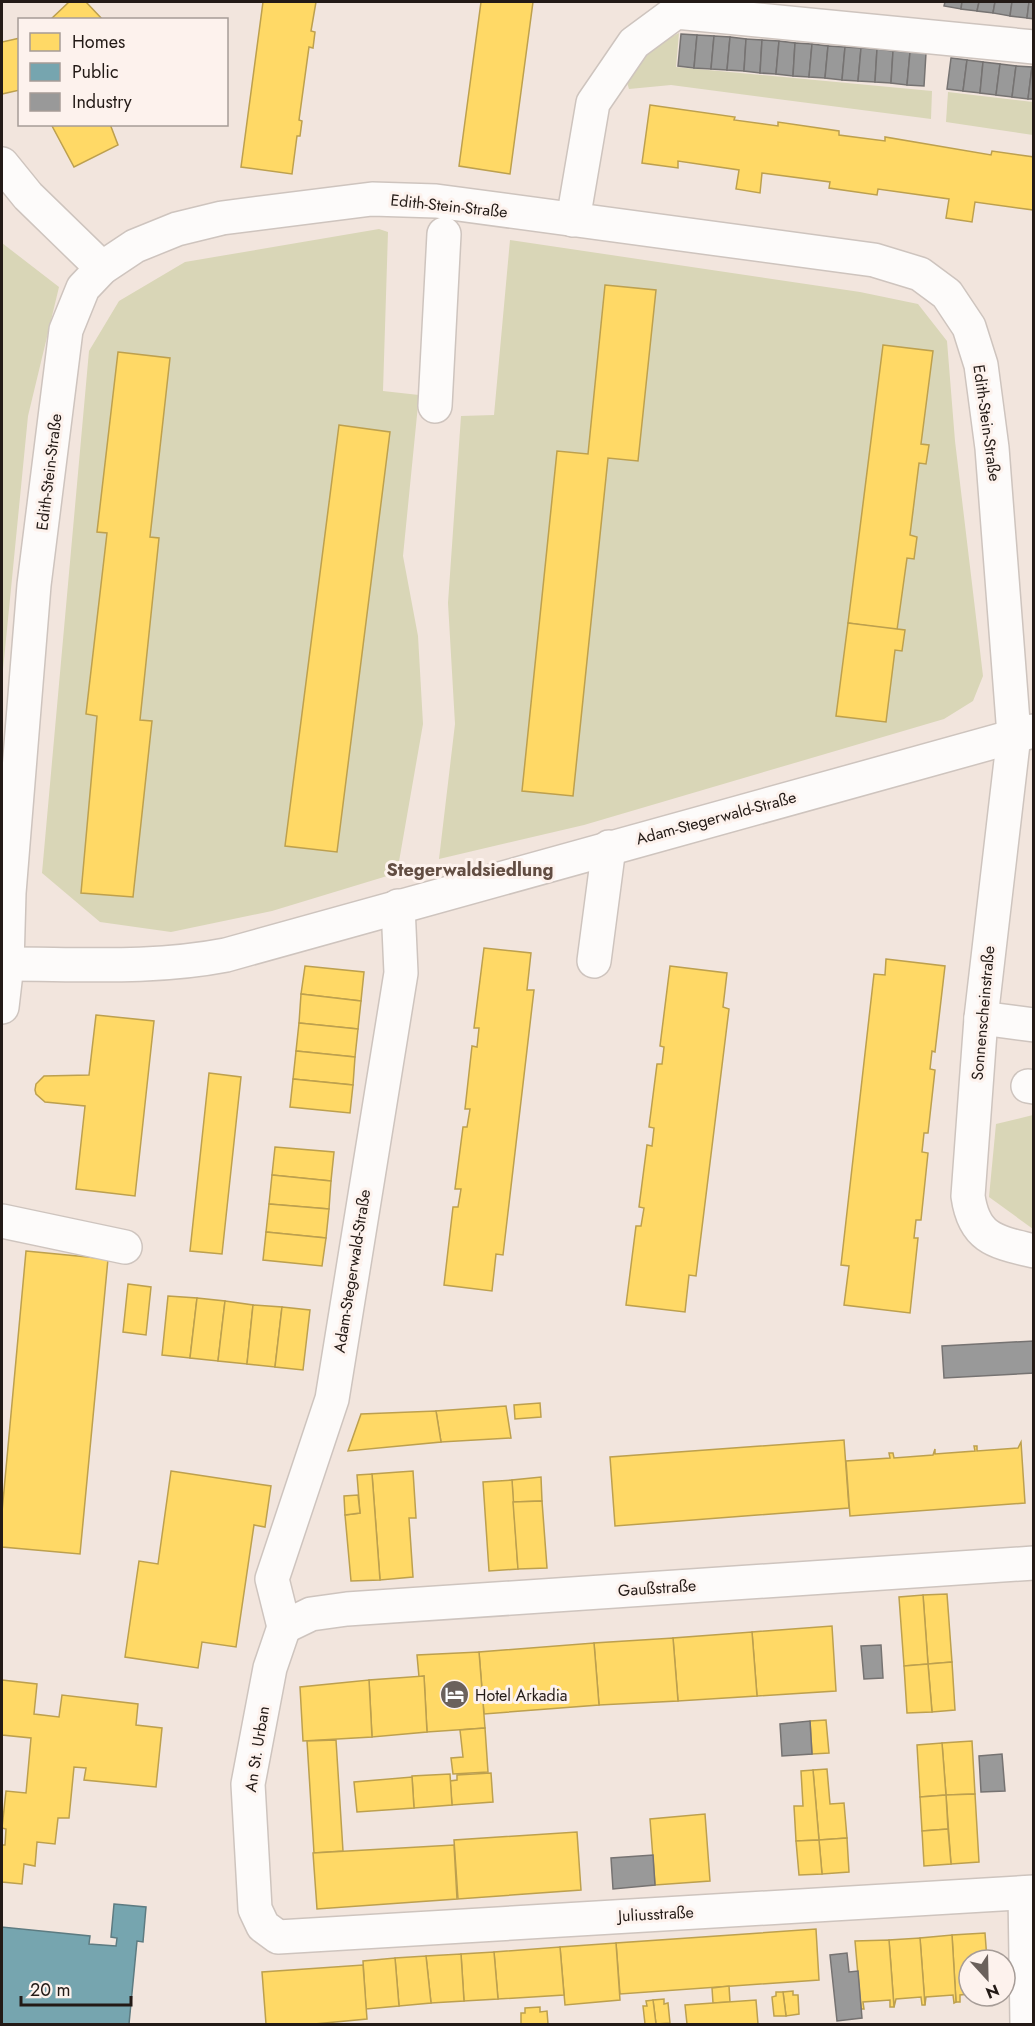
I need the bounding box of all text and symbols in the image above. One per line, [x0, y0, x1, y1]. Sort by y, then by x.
legend [18, 18, 228, 126]
text: Homes [72, 29, 125, 55]
text: Public [72, 59, 119, 85]
text: Industry [72, 89, 132, 115]
street label: Edith-Stein-Straße [389, 188, 509, 224]
street label: Edith-Stein-Straße [967, 363, 1007, 483]
street label: Edith-Stein-Straße [30, 412, 68, 532]
street label: Adam-Stegerwald-Straße [633, 786, 799, 850]
district label: Stegerwaldsiedlung [386, 857, 554, 883]
street label: Sonnenscheinstraße [966, 945, 1000, 1081]
street label: Adam-Stegerwald-Straße [328, 1188, 376, 1354]
street label: Gaußstraße [617, 1574, 697, 1602]
hotel icon: Hotel Arkadia [438, 1679, 470, 1711]
place label: Hotel Arkadia [475, 1684, 568, 1707]
street label: An St. Urban [239, 1704, 275, 1794]
street label: Juliusstraße [616, 1901, 694, 1928]
north arrow [957, 1948, 1017, 2008]
scale bar [21, 1969, 130, 2007]
text: 20 m [30, 1977, 70, 2003]
text: N [982, 1978, 1003, 2004]

